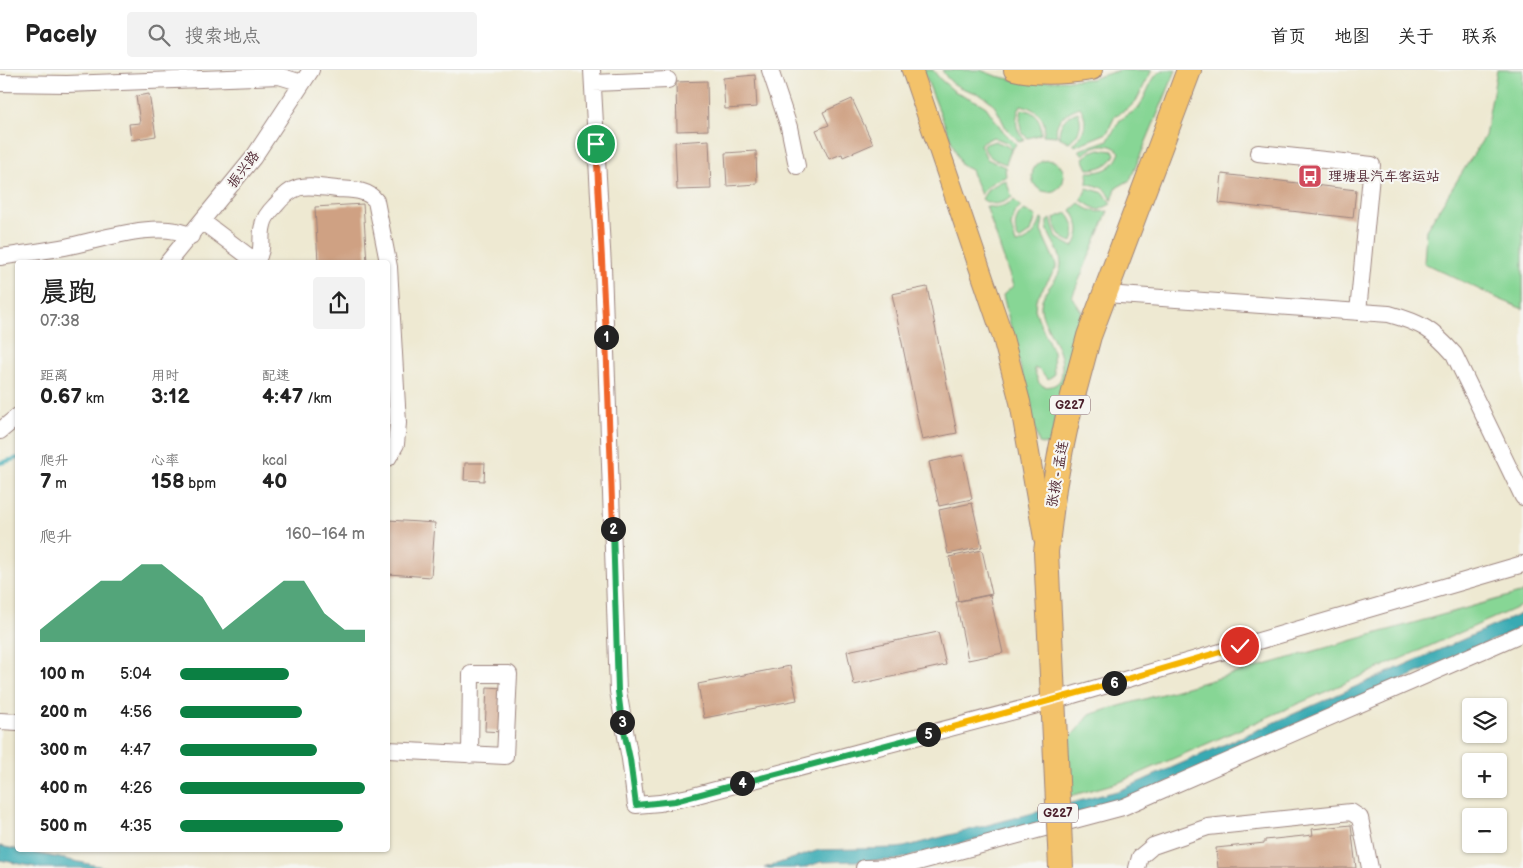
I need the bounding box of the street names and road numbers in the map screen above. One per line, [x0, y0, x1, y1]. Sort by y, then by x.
street label: 振兴路 [224, 147, 263, 191]
road number: G227 [1050, 396, 1090, 414]
street label: 张掖 - 孟连 [1043, 439, 1072, 509]
road number: G227 [1038, 804, 1078, 822]

